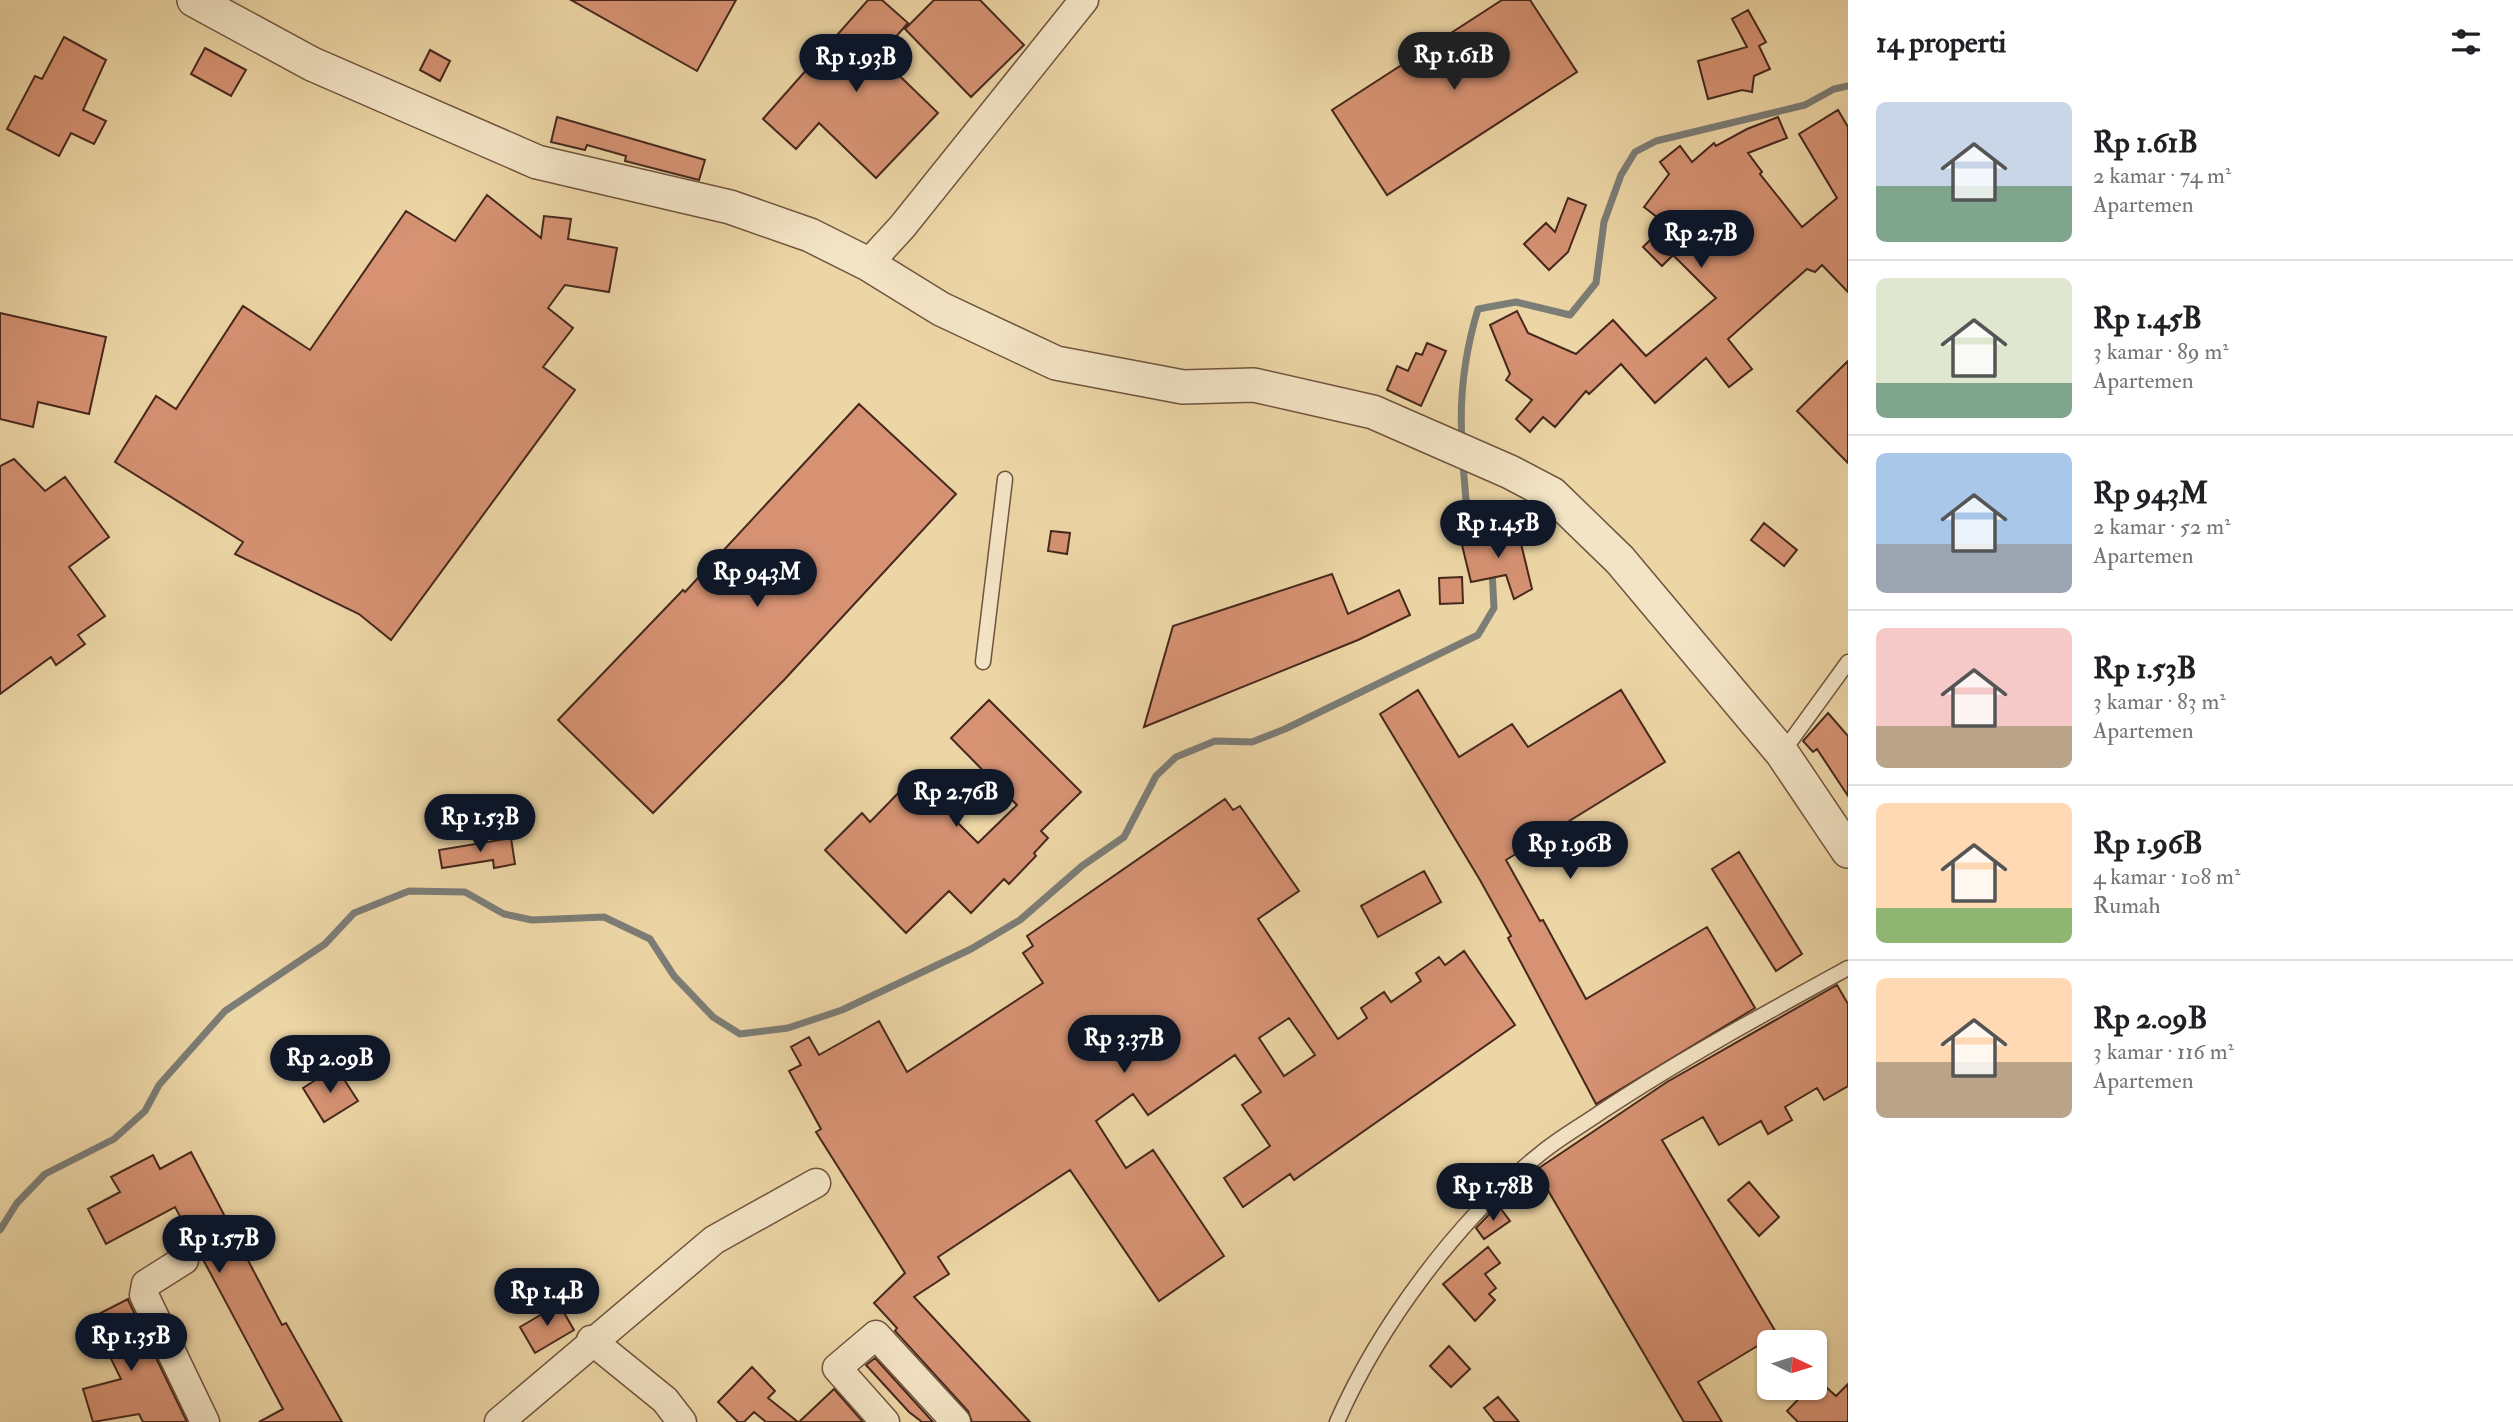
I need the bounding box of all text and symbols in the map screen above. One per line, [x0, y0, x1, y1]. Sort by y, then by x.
icon: filters [2447, 23, 2485, 61]
text: 14 properti [1876, 24, 2006, 61]
pin: Rp 1.61B [1382, 32, 1526, 92]
pin: Rp 1.93B [784, 34, 928, 94]
text: Rp 1.61B [1414, 40, 1494, 69]
text: Rp 1.93B [815, 42, 897, 71]
text: Rp 1.61B [2093, 124, 2198, 161]
icon: home [1932, 130, 2016, 214]
text: 2 kamar · 74 m² [2093, 161, 2231, 190]
text: Apartemen [2093, 190, 2194, 219]
pin: Rp 2.7B [1636, 210, 1766, 270]
text: Rp 2.7B [1664, 218, 1738, 247]
text: Rp 1.45B [2093, 300, 2202, 337]
icon: home [1932, 306, 2016, 390]
text: 3 kamar · 89 m² [2093, 337, 2229, 366]
text: Apartemen [2093, 366, 2194, 395]
text: Rp 943M [2093, 475, 2208, 512]
icon: home [1932, 481, 2016, 565]
pin: Rp 1.45B [1426, 500, 1570, 560]
text: Rp 1.45B [1456, 508, 1540, 537]
text: 2 kamar · 52 m² [2093, 512, 2231, 541]
text: Apartemen [2093, 541, 2194, 570]
pin: Rp 943M [692, 550, 822, 609]
text: Rp 943M [713, 557, 801, 586]
text: Rp 1.53B [2093, 650, 2196, 687]
icon: home [1932, 656, 2016, 740]
text: 3 kamar · 83 m² [2093, 687, 2226, 716]
text: Apartemen [2093, 716, 2194, 745]
pin: Rp 2.76B [884, 770, 1028, 829]
text: Rp 2.76B [913, 777, 999, 806]
pin: Rp 1.53B [408, 794, 552, 854]
text: Rp 1.53B [440, 802, 520, 831]
pin: Rp 1.96B [1498, 822, 1642, 881]
text: Rp 1.96B [2093, 825, 2203, 862]
text: Rp 1.96B [1528, 829, 1612, 858]
icon: home [1932, 831, 2016, 915]
text: 4 kamar · 108 m² [2093, 862, 2240, 891]
text: Rumah [2093, 891, 2161, 920]
text: Rp 2.09B [2093, 1000, 2207, 1037]
icon: home [1932, 1006, 2016, 1090]
pin: Rp 3.37B [1052, 1016, 1196, 1075]
text: Rp 3.37B [1084, 1023, 1164, 1052]
pin: Rp 2.09B [258, 1036, 402, 1095]
text: 3 kamar · 116 m² [2093, 1037, 2234, 1066]
text: Rp 2.09B [286, 1043, 374, 1072]
text: Apartemen [2093, 1066, 2194, 1095]
pin: Rp 1.78B [1421, 1164, 1565, 1223]
text: Rp 1.78B [1452, 1171, 1534, 1200]
pin: Rp 1.57B [147, 1216, 291, 1275]
text: Rp 1.57B [179, 1223, 259, 1252]
pin: Rp 1.4B [482, 1268, 612, 1328]
text: Rp 1.4B [510, 1276, 584, 1305]
pin: Rp 1.35B [59, 1314, 203, 1373]
text: Rp 1.35B [91, 1321, 171, 1350]
north arrow [1757, 1330, 1827, 1400]
map controls [1757, 1330, 1827, 1400]

